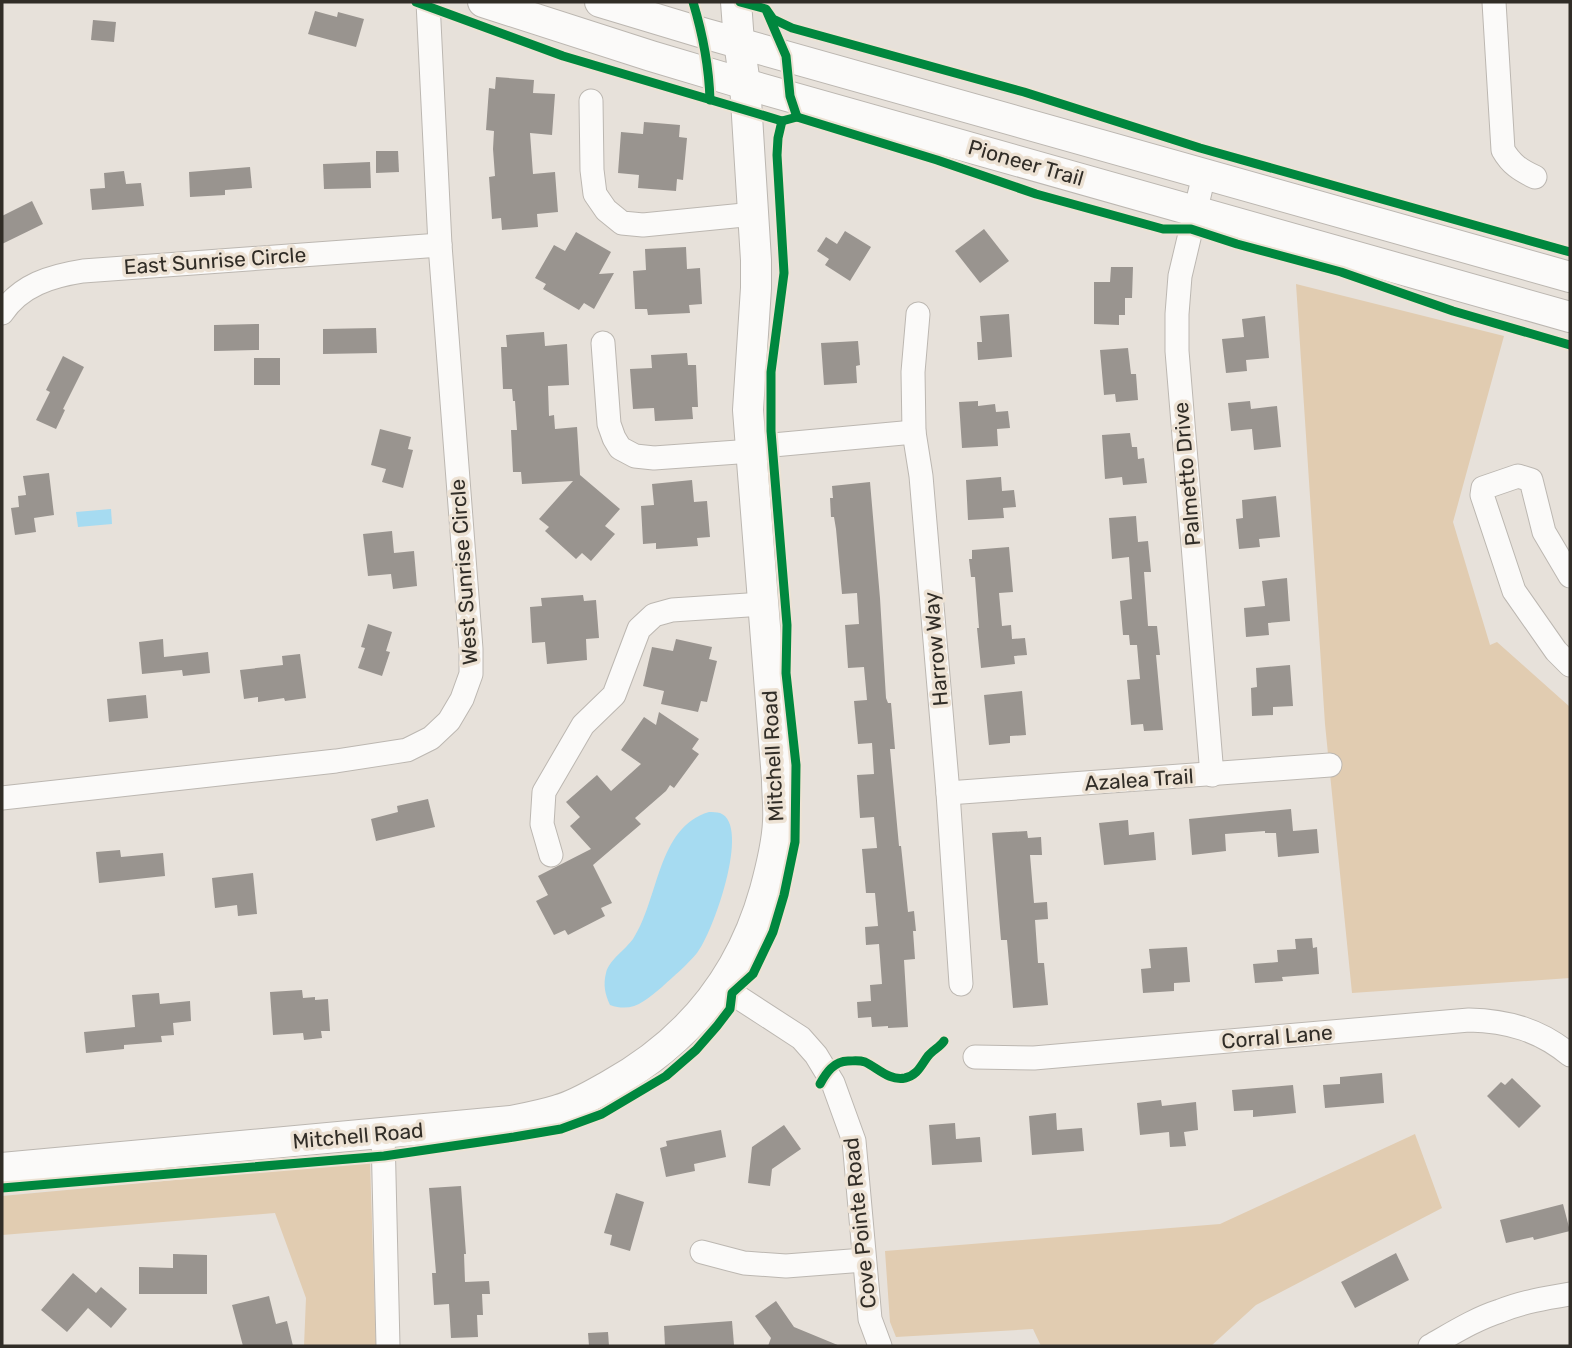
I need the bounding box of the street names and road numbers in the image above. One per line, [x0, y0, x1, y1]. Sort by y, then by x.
street label: Pioneer Trail [965, 134, 1087, 191]
street label: East Sunrise Circle [123, 242, 307, 279]
street label: Palmetto Drive [1168, 401, 1205, 547]
street label: West Sunrise Circle [445, 478, 482, 666]
street label: Harrow Way [918, 590, 953, 707]
street label: Mitchell Road [757, 690, 788, 822]
street label: Azalea Trail [1083, 763, 1194, 796]
street label: Corral Lane [1220, 1019, 1334, 1054]
street label: Mitchell Road [291, 1117, 424, 1154]
street label: Cove Pointe Road [838, 1136, 881, 1310]

